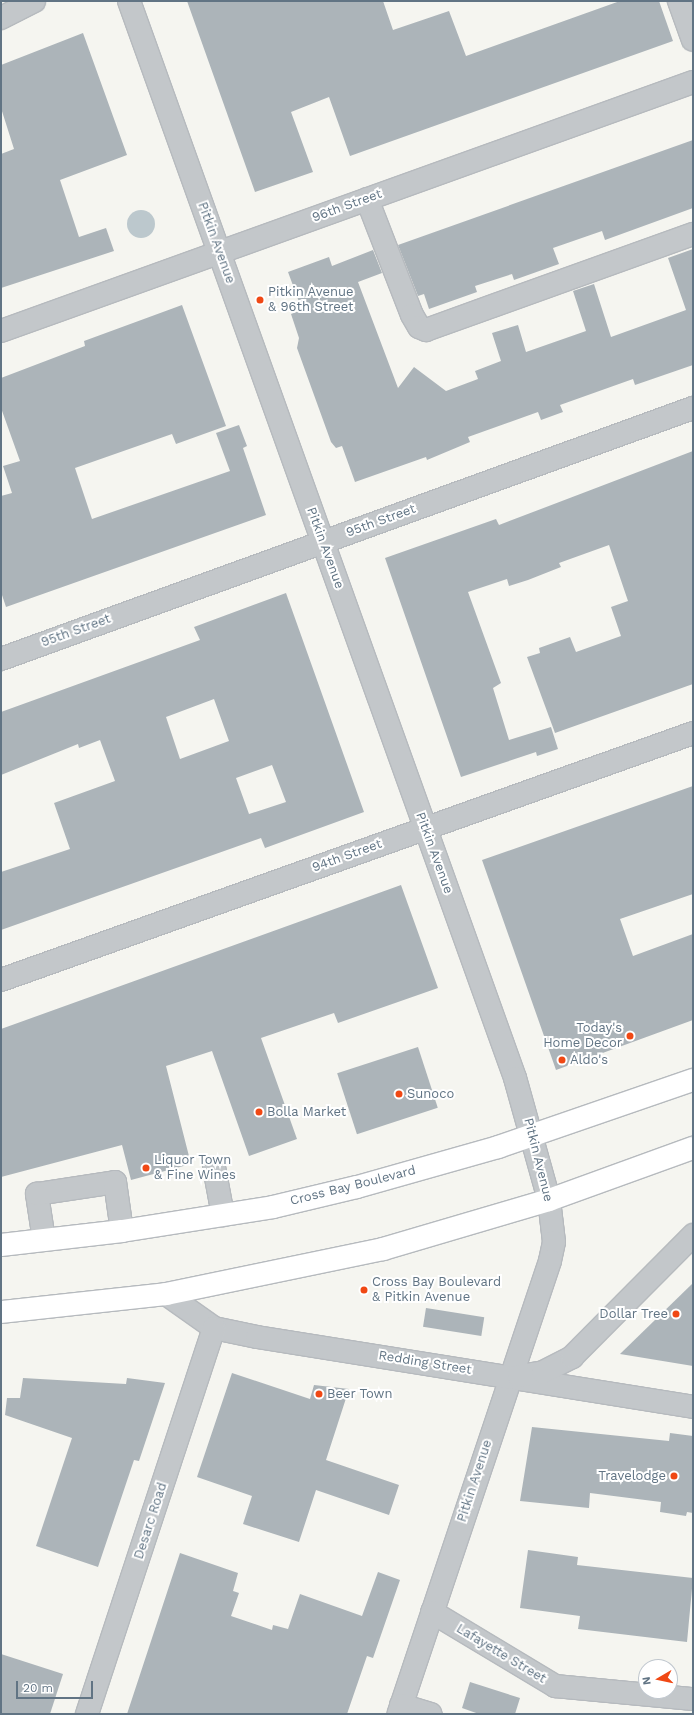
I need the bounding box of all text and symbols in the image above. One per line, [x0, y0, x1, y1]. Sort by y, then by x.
street label: 96th Street [310, 186, 384, 226]
street label: Pitkin Avenue [194, 200, 238, 286]
place label: Pitkin Avenue & 96th Street [268, 285, 354, 316]
marker: Pitkin Avenue & 96th Street [255, 295, 265, 305]
street label: 95th Street [344, 501, 418, 541]
street label: Pitkin Avenue [303, 505, 347, 591]
street label: 95th Street [39, 611, 113, 651]
street label: Pitkin Avenue [412, 810, 456, 896]
street label: 94th Street [310, 836, 384, 876]
place label: Today's Home Decor [543, 1021, 622, 1052]
marker: Today's Home Decor [625, 1031, 635, 1041]
place label: Aldo's [570, 1052, 608, 1068]
marker: Aldo's [557, 1055, 567, 1065]
place label: Sunoco [407, 1086, 454, 1102]
marker: Sunoco [394, 1089, 404, 1099]
place label: Bolla Market [267, 1104, 347, 1120]
marker: Bolla Market [254, 1107, 264, 1117]
street label: Pitkin Avenue [520, 1116, 556, 1204]
place label: Liquor Town & Fine Wines [154, 1153, 236, 1184]
marker: Liquor Town & Fine Wines [141, 1163, 151, 1173]
street label: Cross Bay Boulevard [288, 1163, 418, 1209]
place label: Cross Bay Boulevard & Pitkin Avenue [372, 1275, 501, 1306]
marker: Cross Bay Boulevard & Pitkin Avenue [359, 1285, 369, 1295]
place label: Dollar Tree [599, 1306, 668, 1322]
marker: Dollar Tree [671, 1309, 681, 1319]
street label: Redding Street [377, 1348, 473, 1378]
place label: Beer Town [327, 1386, 393, 1402]
marker: Beer Town [314, 1389, 324, 1399]
street label: Pitkin Avenue [454, 1438, 496, 1524]
place label: Travelodge [598, 1468, 666, 1484]
marker: Travelodge [669, 1471, 679, 1481]
street label: Desarc Road [131, 1481, 171, 1561]
street label: Lafayette Street [453, 1621, 549, 1687]
north arrow [638, 1659, 678, 1699]
scale bar [18, 1673, 95, 1699]
text: N [640, 1676, 654, 1686]
text: 20 m [23, 1681, 53, 1695]

